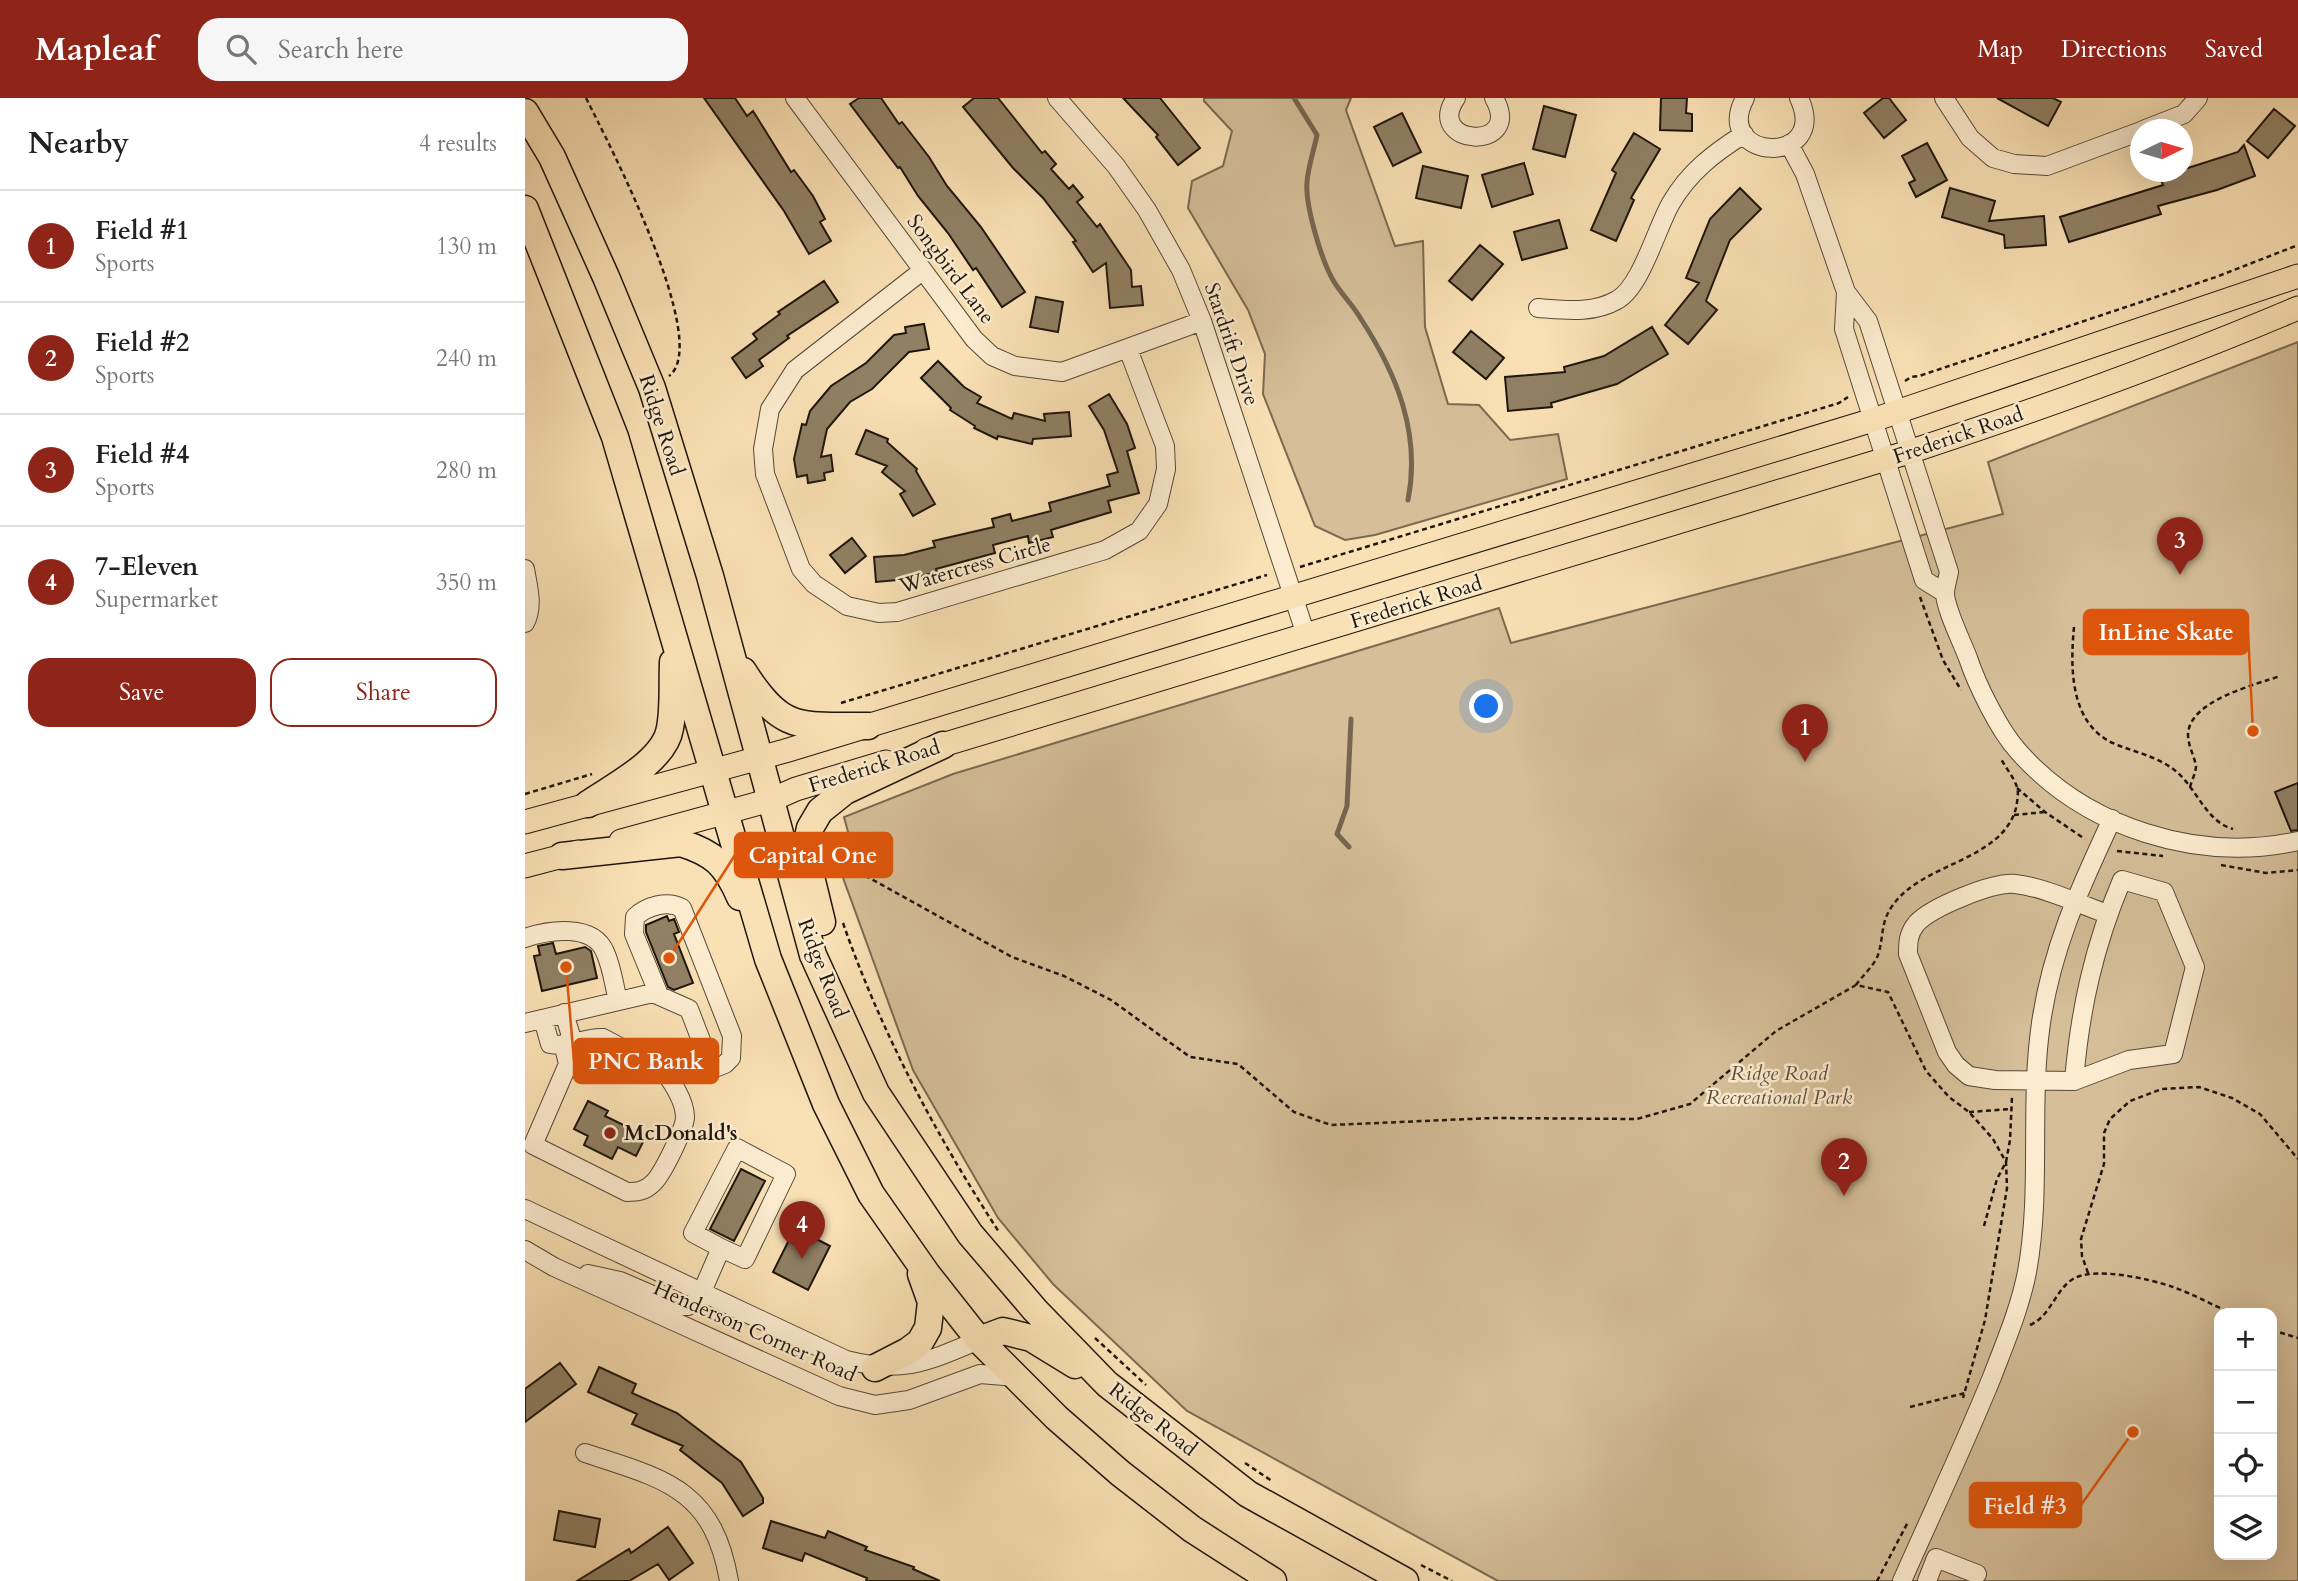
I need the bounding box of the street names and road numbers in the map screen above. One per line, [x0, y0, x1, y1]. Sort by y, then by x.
street label: Songbird Lane [900, 208, 1001, 330]
street label: Stardrift Drive [1197, 279, 1266, 409]
street label: Ridge Road [632, 371, 691, 479]
street label: Frederick Road [1889, 400, 2027, 471]
street label: Watercress Circle [895, 530, 1054, 601]
street label: Frederick Road [1347, 569, 1485, 636]
street label: Frederick Road [805, 733, 943, 800]
street label: Ridge Road [790, 914, 855, 1022]
street label: Henderson Corner Road [649, 1274, 861, 1389]
street label: Ridge Road [1102, 1376, 1203, 1463]

